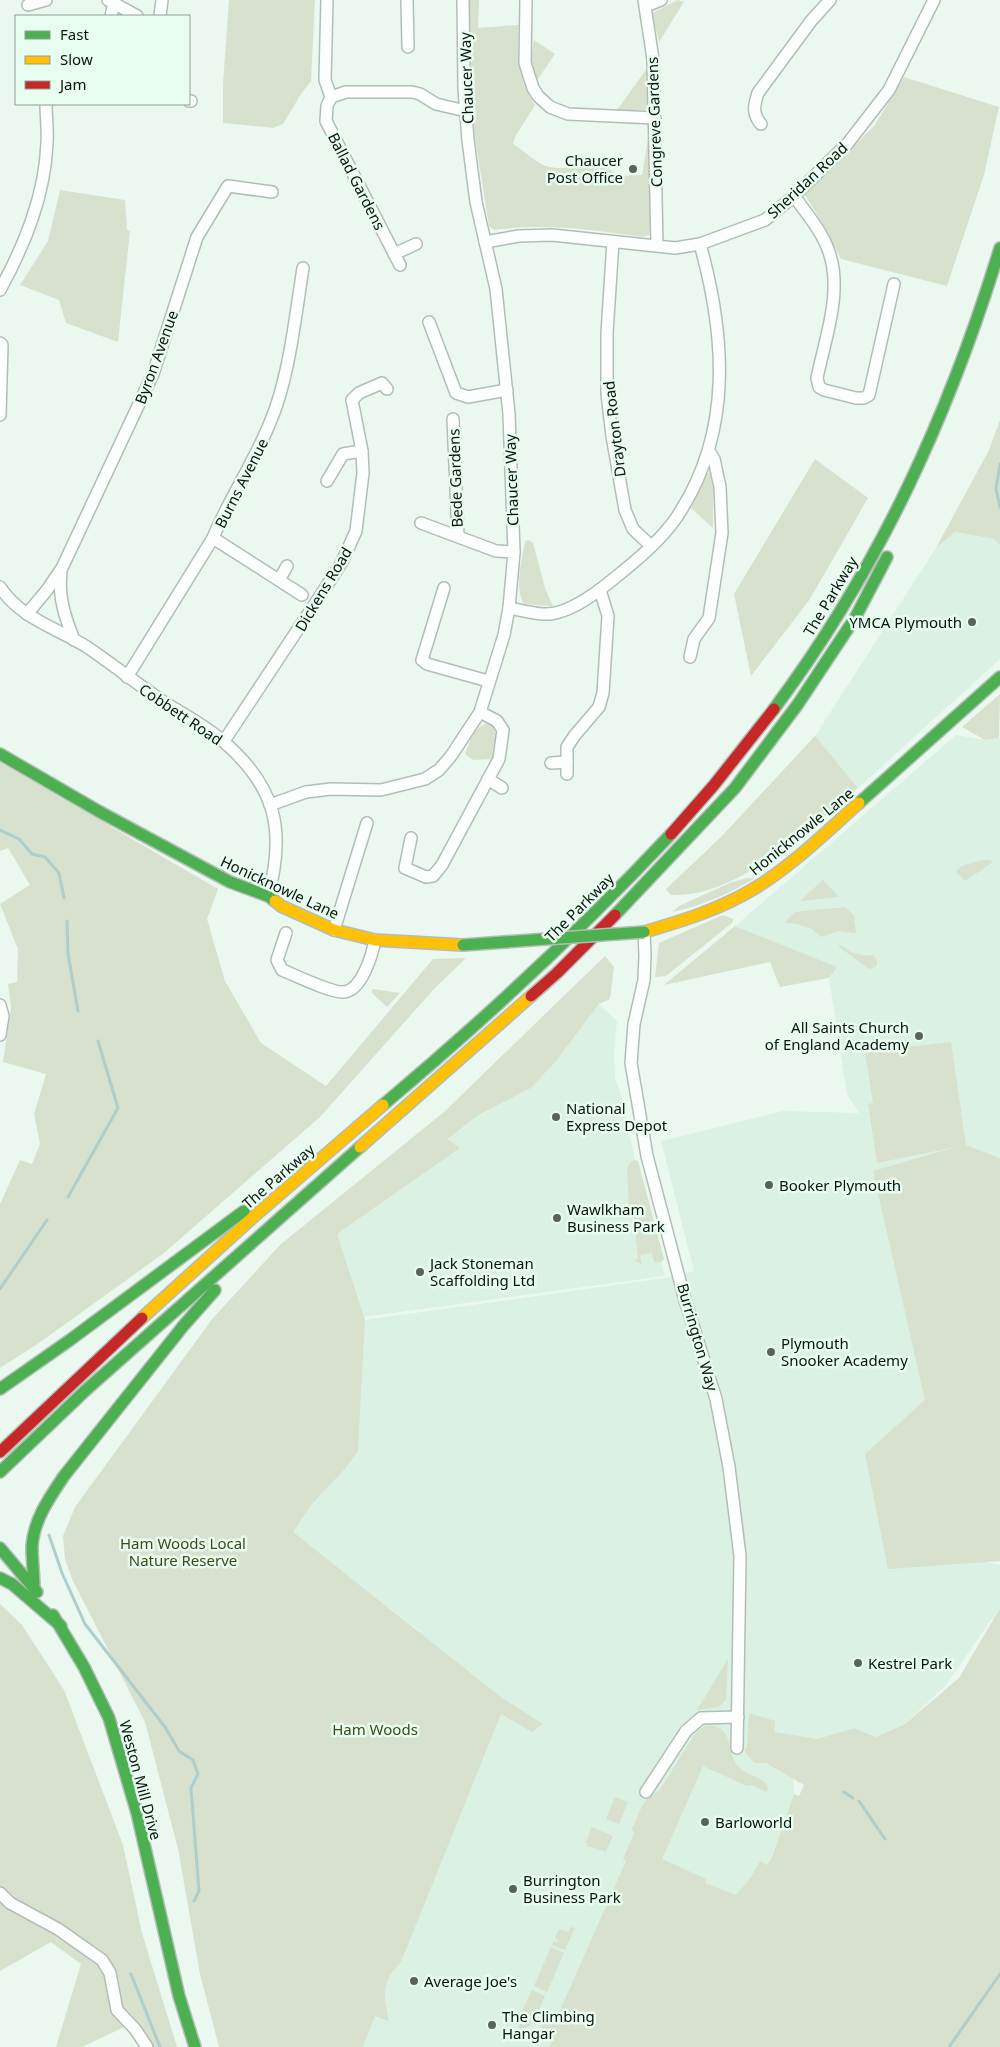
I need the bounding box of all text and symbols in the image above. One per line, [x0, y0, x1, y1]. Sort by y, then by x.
legend [15, 15, 190, 105]
text: Fast [60, 24, 89, 44]
street label: Chaucer Way [454, 31, 478, 124]
text: Slow [60, 49, 93, 69]
street label: Congreve Gardens [642, 56, 666, 188]
text: Jam [58, 74, 87, 94]
street label: Ballad Gardens [324, 129, 390, 233]
street label: Sheridan Road [763, 138, 851, 222]
place label: Chaucer Post Office [547, 150, 623, 187]
marker: Chaucer Post Office [627, 163, 639, 175]
street label: Byron Avenue [130, 307, 182, 407]
street label: Drayton Road [598, 380, 630, 478]
street label: Bede Gardens [443, 428, 467, 528]
street label: Chaucer Way [499, 433, 523, 526]
street label: Burns Avenue [210, 435, 272, 531]
street label: Dickens Road [290, 543, 356, 635]
street label: The Parkway [798, 552, 862, 640]
place label: YMCA Plymouth [849, 612, 962, 632]
marker: YMCA Plymouth [966, 616, 978, 628]
street label: Cobbett Road [136, 679, 226, 749]
street label: Honicknowle Lane [745, 783, 857, 879]
street label: Honicknowle Lane [217, 851, 343, 923]
street label: The Parkway [540, 868, 618, 946]
place label: All Saints Church of England Academy [765, 1017, 909, 1054]
marker: All Saints Church of England Academy [913, 1030, 925, 1042]
place label: National Express Depot [566, 1098, 668, 1135]
marker: National Express Depot [550, 1111, 562, 1123]
street label: The Parkway [238, 1139, 319, 1213]
place label: Booker Plymouth [779, 1175, 901, 1195]
marker: Booker Plymouth [763, 1179, 775, 1191]
place label: Wawlkham Business Park [567, 1199, 665, 1236]
marker: Wawlkham Business Park [551, 1212, 563, 1224]
place label: Jack Stoneman Scaffolding Ltd [428, 1253, 535, 1290]
marker: Jack Stoneman Scaffolding Ltd [414, 1266, 426, 1278]
street label: Burrington Way [673, 1281, 723, 1394]
place label: Plymouth Snooker Academy [781, 1333, 908, 1370]
marker: Plymouth Snooker Academy [765, 1346, 777, 1358]
park label: Ham Woods Local Nature Reserve [120, 1533, 246, 1570]
place label: Kestrel Park [868, 1653, 952, 1673]
marker: Kestrel Park [852, 1657, 864, 1669]
street label: Weston Mill Drive [115, 1718, 167, 1842]
park label: Ham Woods [332, 1719, 418, 1739]
place label: Barloworld [715, 1812, 792, 1832]
marker: Barloworld [699, 1816, 711, 1828]
place label: Burrington Business Park [523, 1870, 621, 1907]
marker: Burrington Business Park [507, 1883, 519, 1895]
place label: Average Joe's [424, 1971, 517, 1991]
marker: Average Joe's [408, 1975, 420, 1987]
place label: The Climbing Hangar [502, 2006, 595, 2043]
marker: The Climbing Hangar [486, 2019, 498, 2031]

